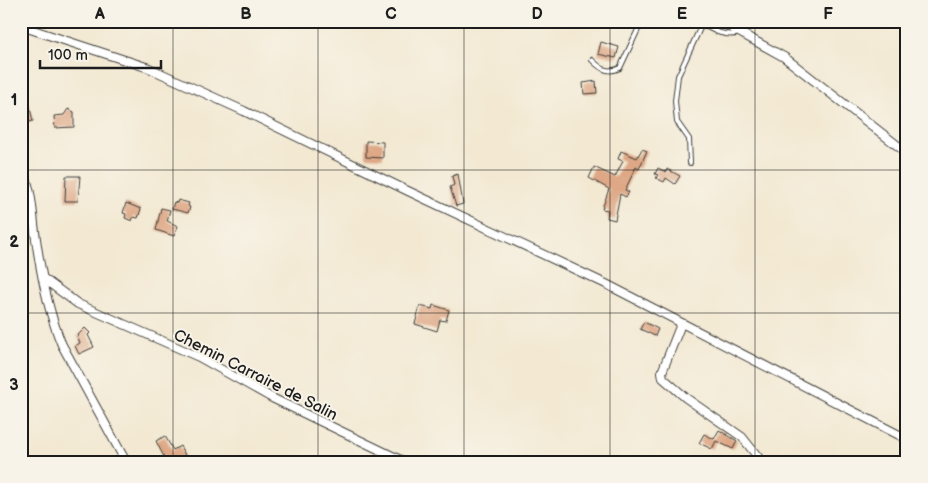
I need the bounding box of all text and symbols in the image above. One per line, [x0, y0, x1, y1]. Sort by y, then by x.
text: A [94, 5, 105, 24]
text: B [240, 5, 252, 24]
text: C [385, 5, 397, 24]
text: D [531, 5, 543, 24]
text: E [677, 5, 687, 24]
text: F [823, 5, 833, 24]
scale bar [40, 38, 161, 70]
text: 100 m [48, 46, 88, 65]
text: 1 [11, 91, 17, 110]
text: 2 [9, 233, 19, 252]
street label: Chemin Carraire de Salin [170, 326, 340, 425]
text: 3 [9, 376, 19, 395]

